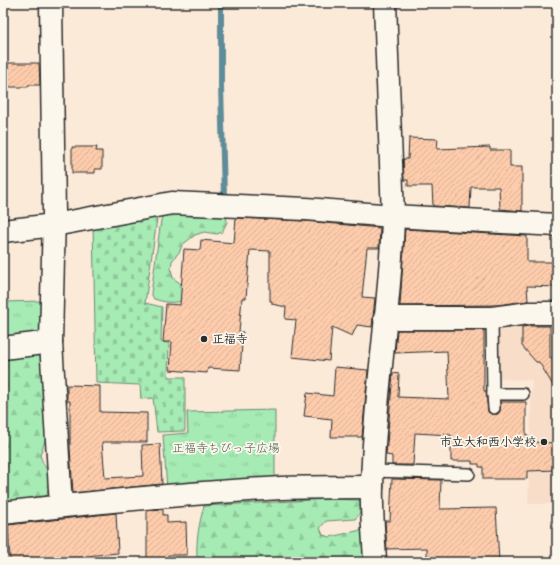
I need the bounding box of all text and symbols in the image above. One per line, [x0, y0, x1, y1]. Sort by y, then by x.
place label: 正福寺 [212, 332, 248, 346]
marker: 正福寺 [199, 334, 209, 344]
place label: 市立大和西小学校 [440, 435, 536, 449]
marker: 市立大和西小学校 [539, 437, 549, 447]
park label: 正福寺ちびっ子広場 [172, 441, 280, 455]

